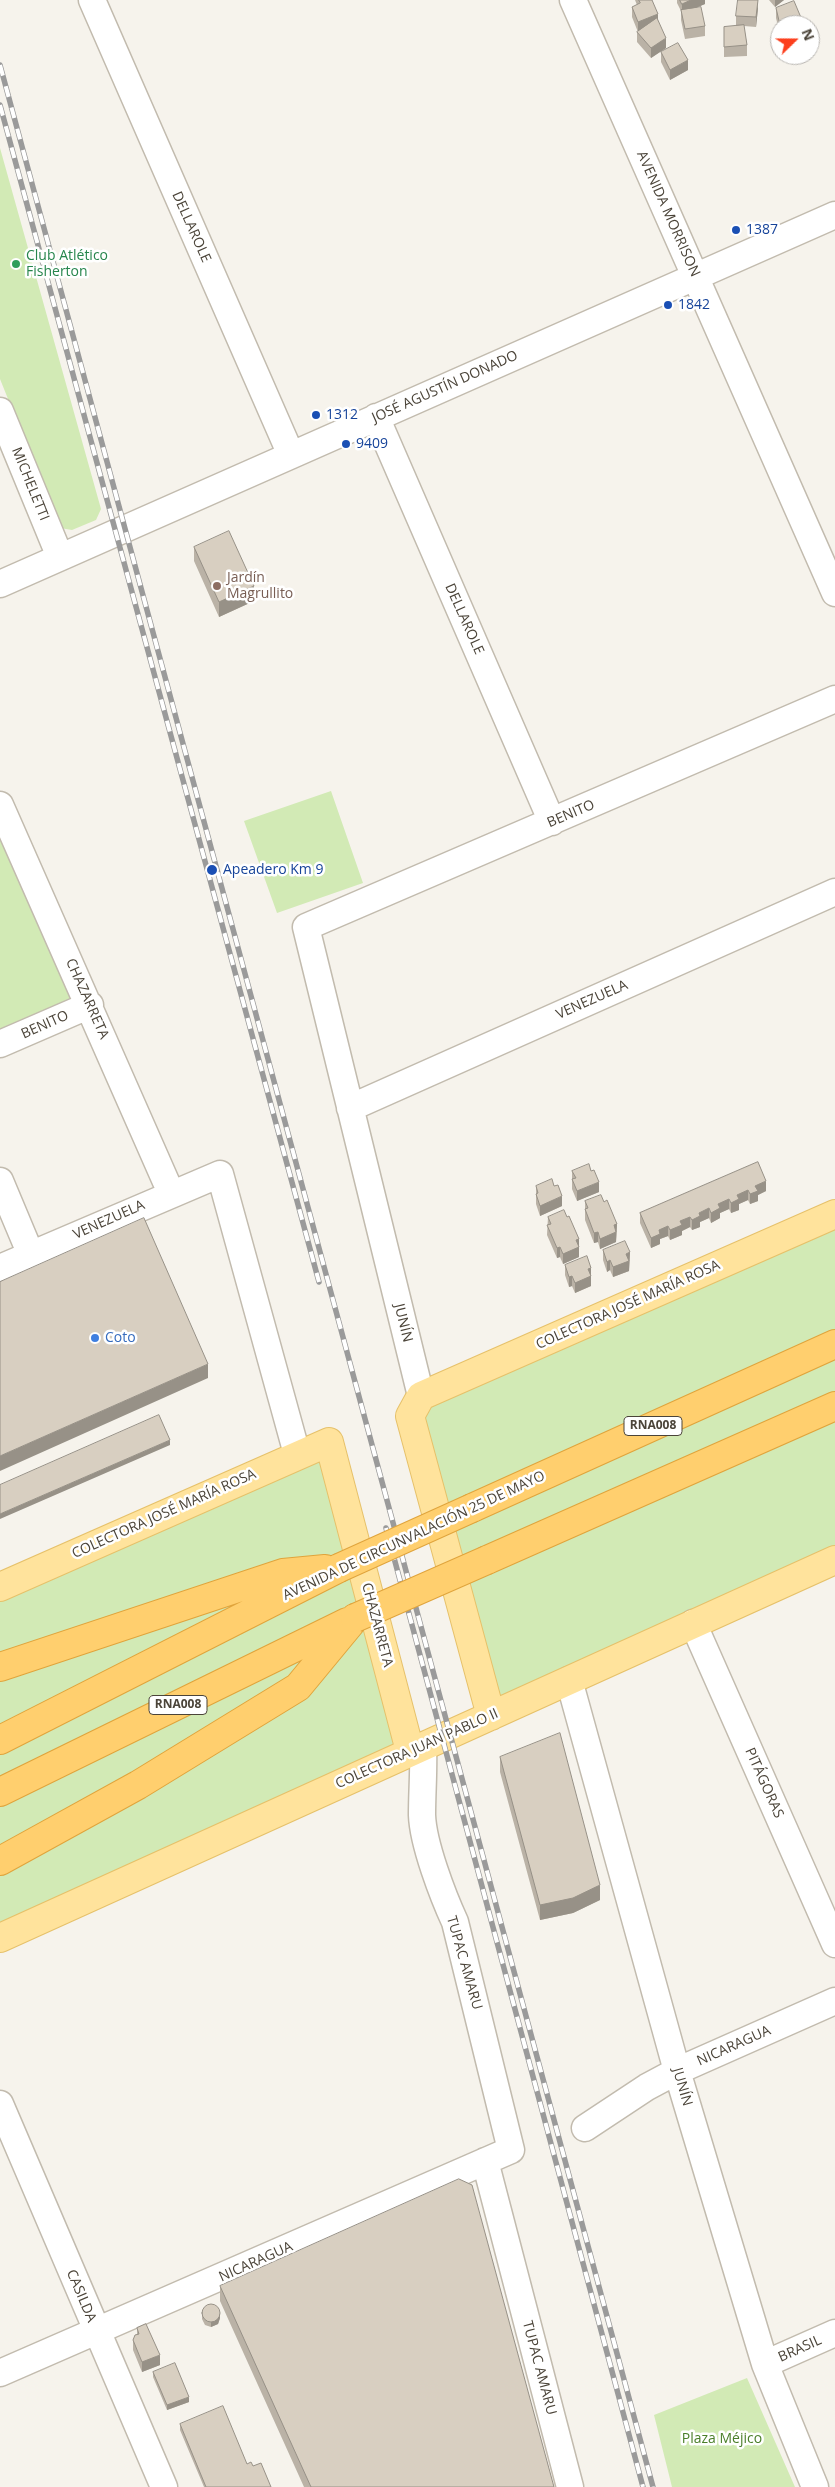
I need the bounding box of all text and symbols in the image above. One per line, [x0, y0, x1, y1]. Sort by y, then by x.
north arrow [770, 15, 820, 65]
text: N [797, 26, 819, 43]
street label: AVENIDA MORRISON [633, 149, 703, 279]
street label: DELLAROLE [168, 189, 214, 265]
place label: 1387 [746, 222, 778, 238]
marker: 1387 [730, 224, 742, 236]
place label: Club Atlético Fisherton [26, 248, 108, 280]
marker: Club Atlético Fisherton [10, 258, 22, 270]
place label: 1842 [678, 297, 710, 313]
marker: 1842 [662, 299, 674, 311]
street label: JOSÉ AGUSTÍN DONADO [369, 347, 521, 427]
place label: 1312 [326, 407, 358, 423]
marker: 1312 [310, 409, 322, 421]
place label: 9409 [356, 436, 388, 452]
marker: 9409 [340, 438, 352, 450]
street label: MICHELETTI [8, 445, 52, 523]
place label: Jardín Magrullito [227, 570, 293, 602]
marker: Jardín Magrullito [211, 580, 223, 592]
street label: DELLAROLE [441, 581, 487, 657]
street label: BENITO [545, 797, 597, 831]
place label: Apeadero Km 9 [223, 862, 323, 878]
marker: Apeadero Km 9 [205, 863, 219, 877]
street label: CHAZARRETA [62, 956, 112, 1042]
street label: VENEZUELA [554, 977, 630, 1023]
street label: BENITO [19, 1007, 71, 1043]
street label: VENEZUELA [71, 1197, 147, 1243]
street label: COLECTORA JOSÉ MARÍA ROSA [533, 1257, 723, 1353]
street label: JUNÍN [390, 1302, 416, 1344]
place label: Coto [105, 1330, 136, 1346]
marker: Coto [89, 1332, 101, 1344]
road number: RNA008 [624, 1416, 682, 1435]
street label: COLECTORA JOSÉ MARÍA ROSA [69, 1466, 259, 1562]
street label: AVENIDA DE CIRCUNVALACIÓN 25 DE MAYO [280, 1468, 548, 1604]
street label: CHAZARRETA [358, 1581, 396, 1669]
road number: RNA008 [149, 1696, 207, 1714]
street label: COLECTORA JUAN PABLO II [333, 1705, 501, 1793]
street label: PITÁGORAS [741, 1745, 787, 1821]
street label: TUPAC AMARU [443, 1914, 485, 2012]
street label: NICARAGUA [695, 2022, 773, 2070]
street label: JUNÍN [669, 2066, 695, 2108]
street label: NICARAGUA [217, 2238, 295, 2286]
street label: CASILDA [62, 2267, 100, 2325]
street label: TUPAC AMARU [518, 2319, 560, 2417]
street label: BRASIL [776, 2332, 824, 2366]
park label: Plaza Méjico [682, 2431, 762, 2447]

